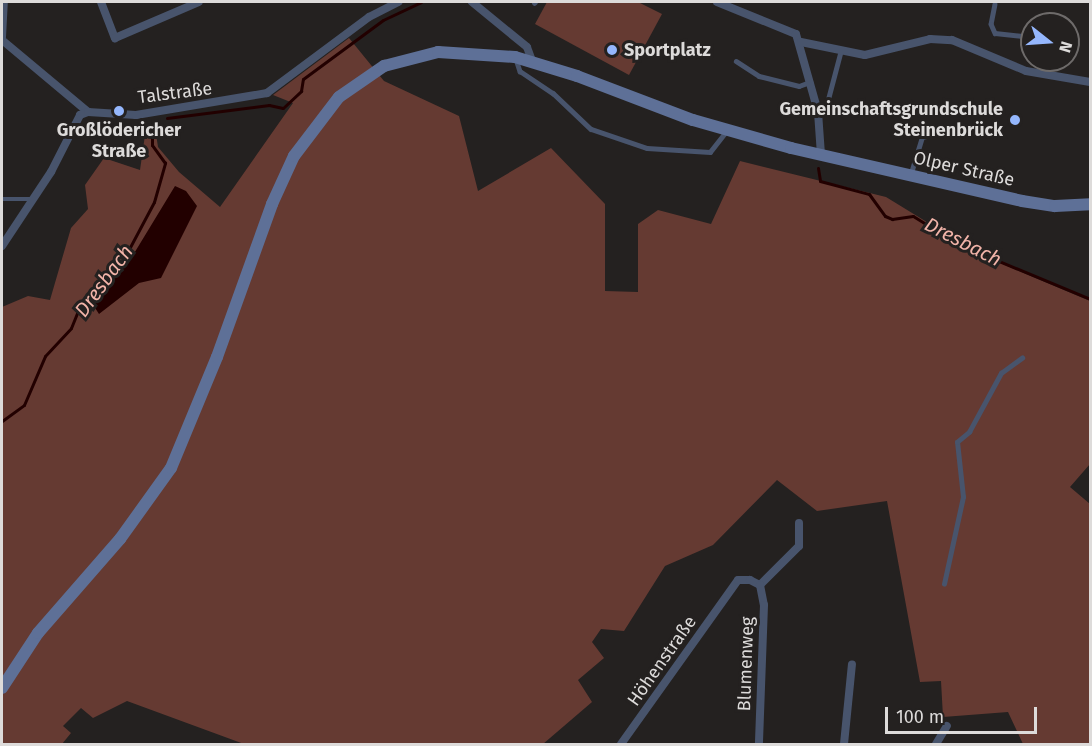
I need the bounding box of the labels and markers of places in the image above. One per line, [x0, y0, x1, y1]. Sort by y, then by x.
place label: Sportplatz [624, 39, 711, 61]
marker: Sportplatz [605, 43, 619, 57]
place label: Gemeinschaftsgrundschule Steinenbrück [779, 99, 1003, 142]
marker: Großlödericher Straße [112, 104, 126, 118]
marker: Gemeinschaftsgrundschule Steinenbrück [1008, 113, 1022, 127]
place label: Großlödericher Straße [57, 120, 181, 162]

